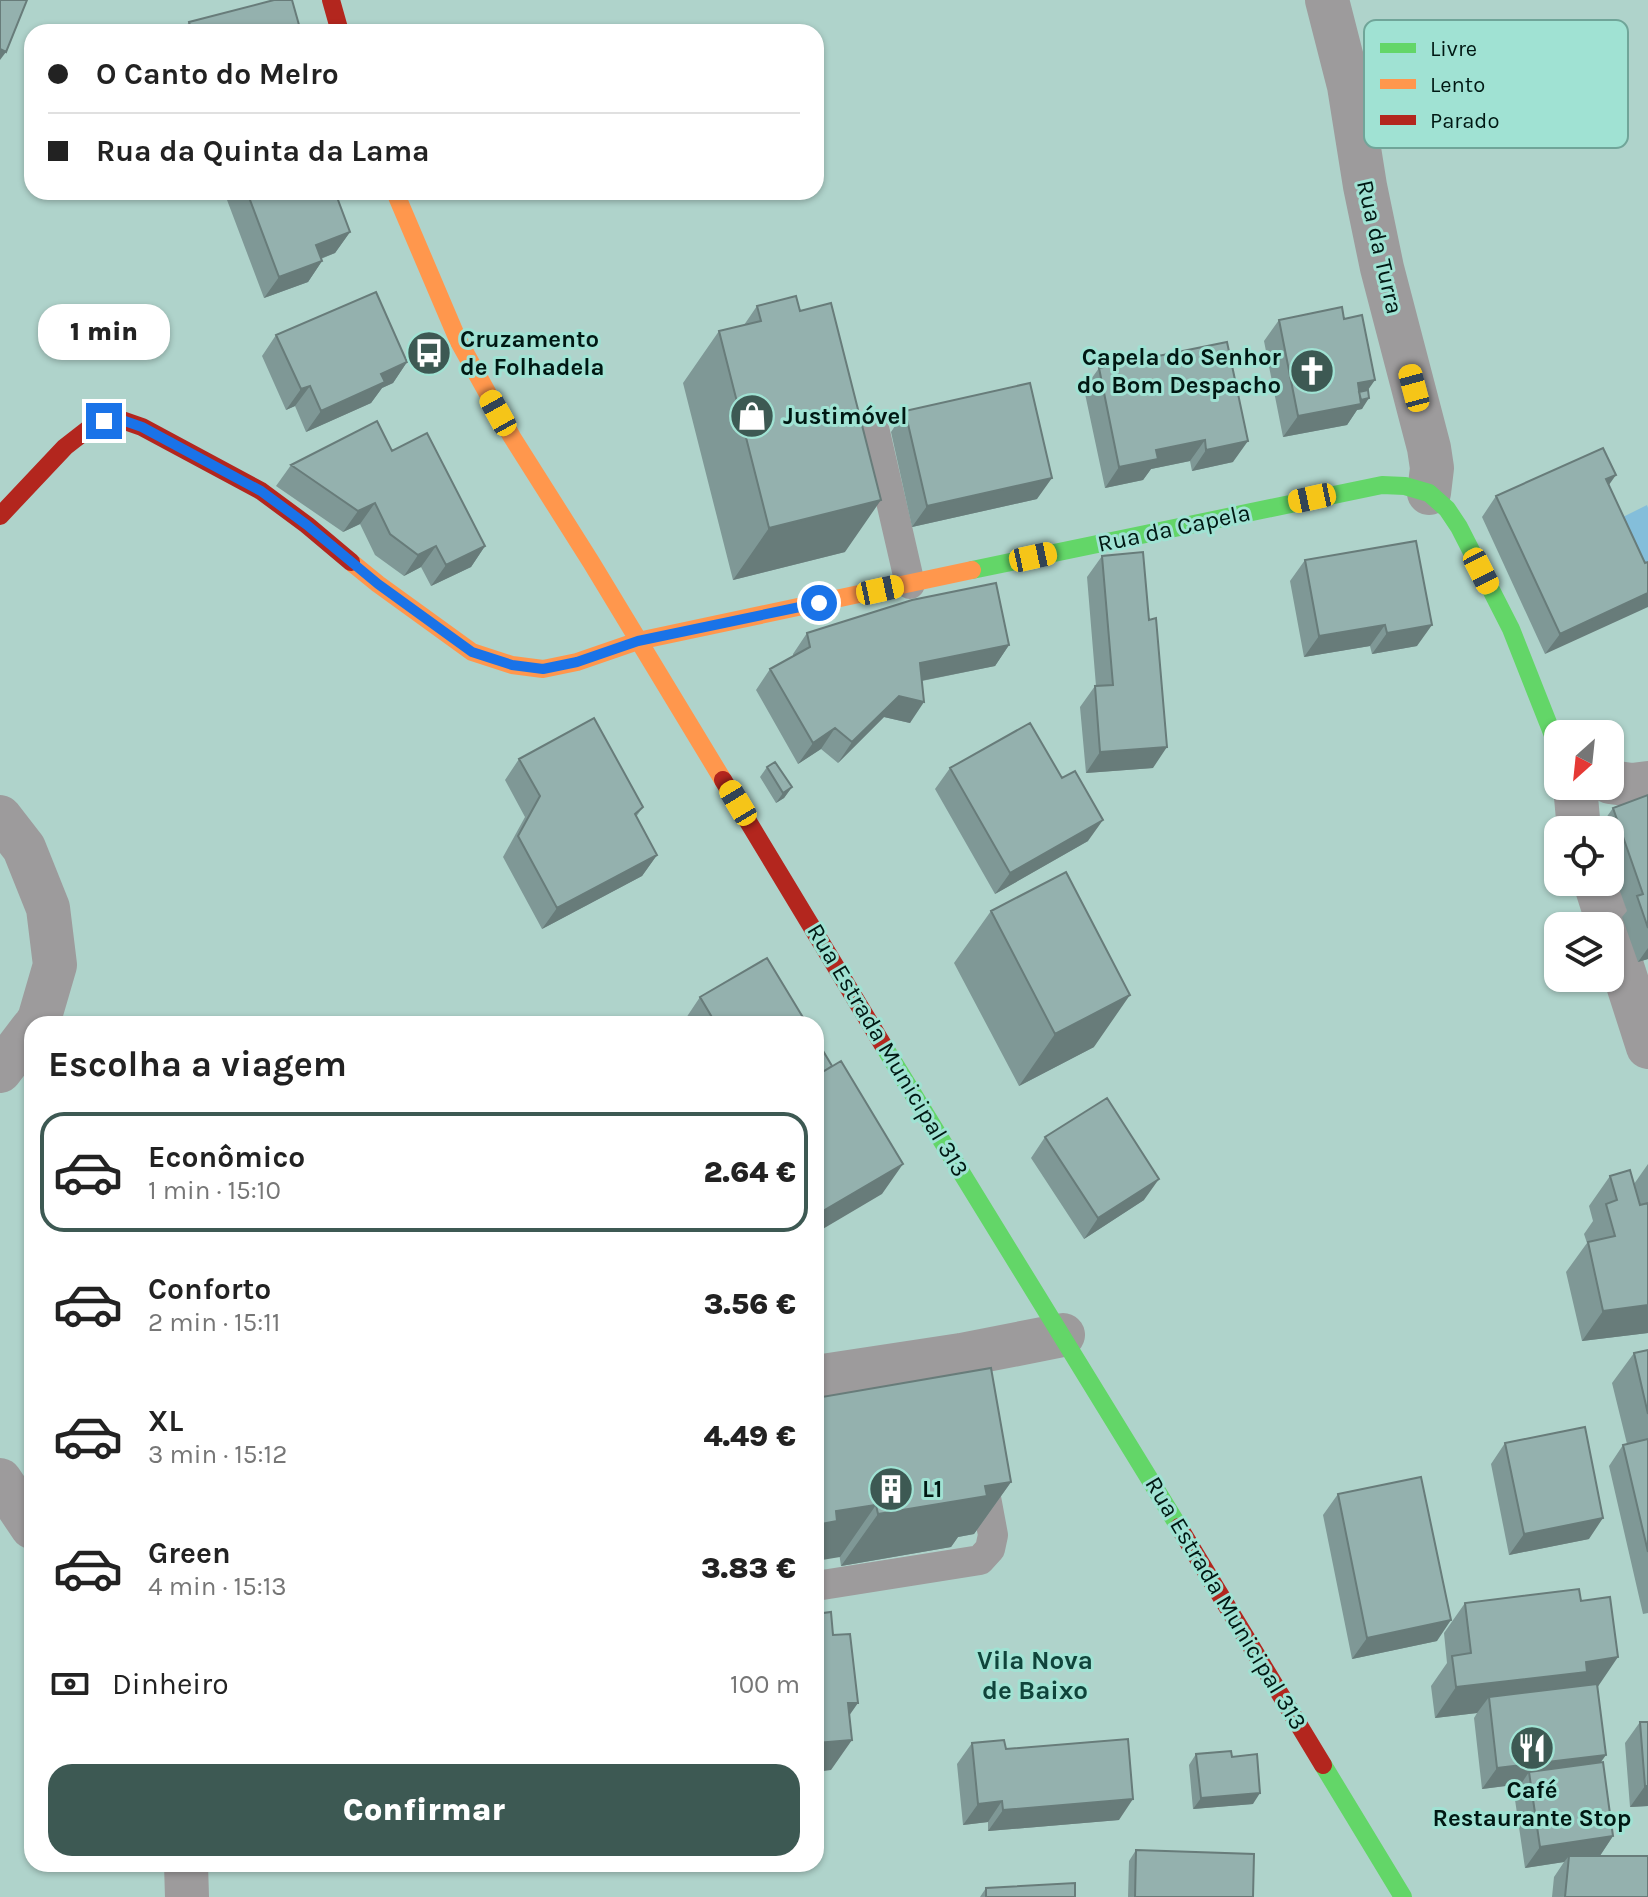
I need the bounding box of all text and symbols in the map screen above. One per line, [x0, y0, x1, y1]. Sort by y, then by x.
legend [1364, 20, 1628, 148]
text: Livre [1430, 36, 1477, 62]
text: O Canto do Melro [96, 56, 339, 92]
text: Lento [1430, 72, 1485, 98]
text: Parado [1430, 108, 1499, 134]
text: Rua da Quinta da Lama [96, 133, 430, 169]
street label: Rua da Turra [1351, 177, 1409, 317]
callout: 1 min [38, 305, 170, 361]
text: 1 min [70, 316, 138, 347]
place label: Cruzamento de Folhadela [460, 325, 605, 381]
bus stop icon: Cruzamento de Folhadela [405, 329, 453, 377]
place label: Capela do Senhor do Bom Despacho [1077, 343, 1282, 399]
church icon: Capela do Senhor do Bom Despacho [1288, 347, 1336, 395]
car [1396, 362, 1432, 414]
car [476, 386, 520, 440]
shop icon: Justimóvel [728, 392, 776, 440]
place label: Justimóvel [783, 402, 908, 430]
route end [86, 403, 122, 439]
car [1286, 481, 1338, 515]
street label: Rua da Capela [1095, 498, 1253, 558]
car [1007, 540, 1059, 574]
car [1459, 544, 1503, 598]
car [854, 573, 906, 607]
route start [801, 585, 837, 621]
north arrow [1544, 720, 1624, 800]
map controls [1544, 720, 1624, 992]
car [715, 776, 761, 830]
button: locate [1544, 816, 1624, 896]
button: layers [1544, 912, 1624, 992]
street label: Rua Estrada Municipal 313 [801, 918, 975, 1182]
text: Escolha a viagem [48, 1043, 347, 1085]
icon: car [52, 1136, 124, 1208]
text: Econômico [148, 1139, 305, 1175]
text: 2.64 € [703, 1154, 796, 1190]
text: 1 min · 15:10 [148, 1175, 281, 1206]
icon: car [52, 1268, 124, 1340]
text: Conforto [148, 1271, 271, 1307]
text: 3.56 € [704, 1286, 796, 1322]
text: 2 min · 15:11 [148, 1307, 280, 1338]
icon: car [52, 1400, 124, 1472]
text: XL [148, 1403, 183, 1439]
text: 4.49 € [703, 1418, 796, 1454]
text: 3 min · 15:12 [148, 1439, 287, 1470]
building icon: L1 [867, 1465, 915, 1513]
street label: Rua Estrada Municipal 313 [1139, 1471, 1313, 1735]
place label: L1 [922, 1475, 942, 1503]
icon: car [52, 1532, 124, 1604]
text: Green [148, 1535, 231, 1571]
text: 3.83 € [701, 1550, 796, 1586]
text: 4 min · 15:13 [148, 1571, 287, 1602]
district label: Vila Nova de Baixo [977, 1645, 1093, 1706]
icon: cash [48, 1662, 92, 1706]
text: Dinheiro [112, 1666, 229, 1702]
text: 100 m [730, 1669, 800, 1700]
restaurant icon: Café Restaurante Stop [1508, 1724, 1556, 1772]
button: Confirmar [48, 1764, 800, 1856]
place label: Café Restaurante Stop [1432, 1776, 1632, 1832]

